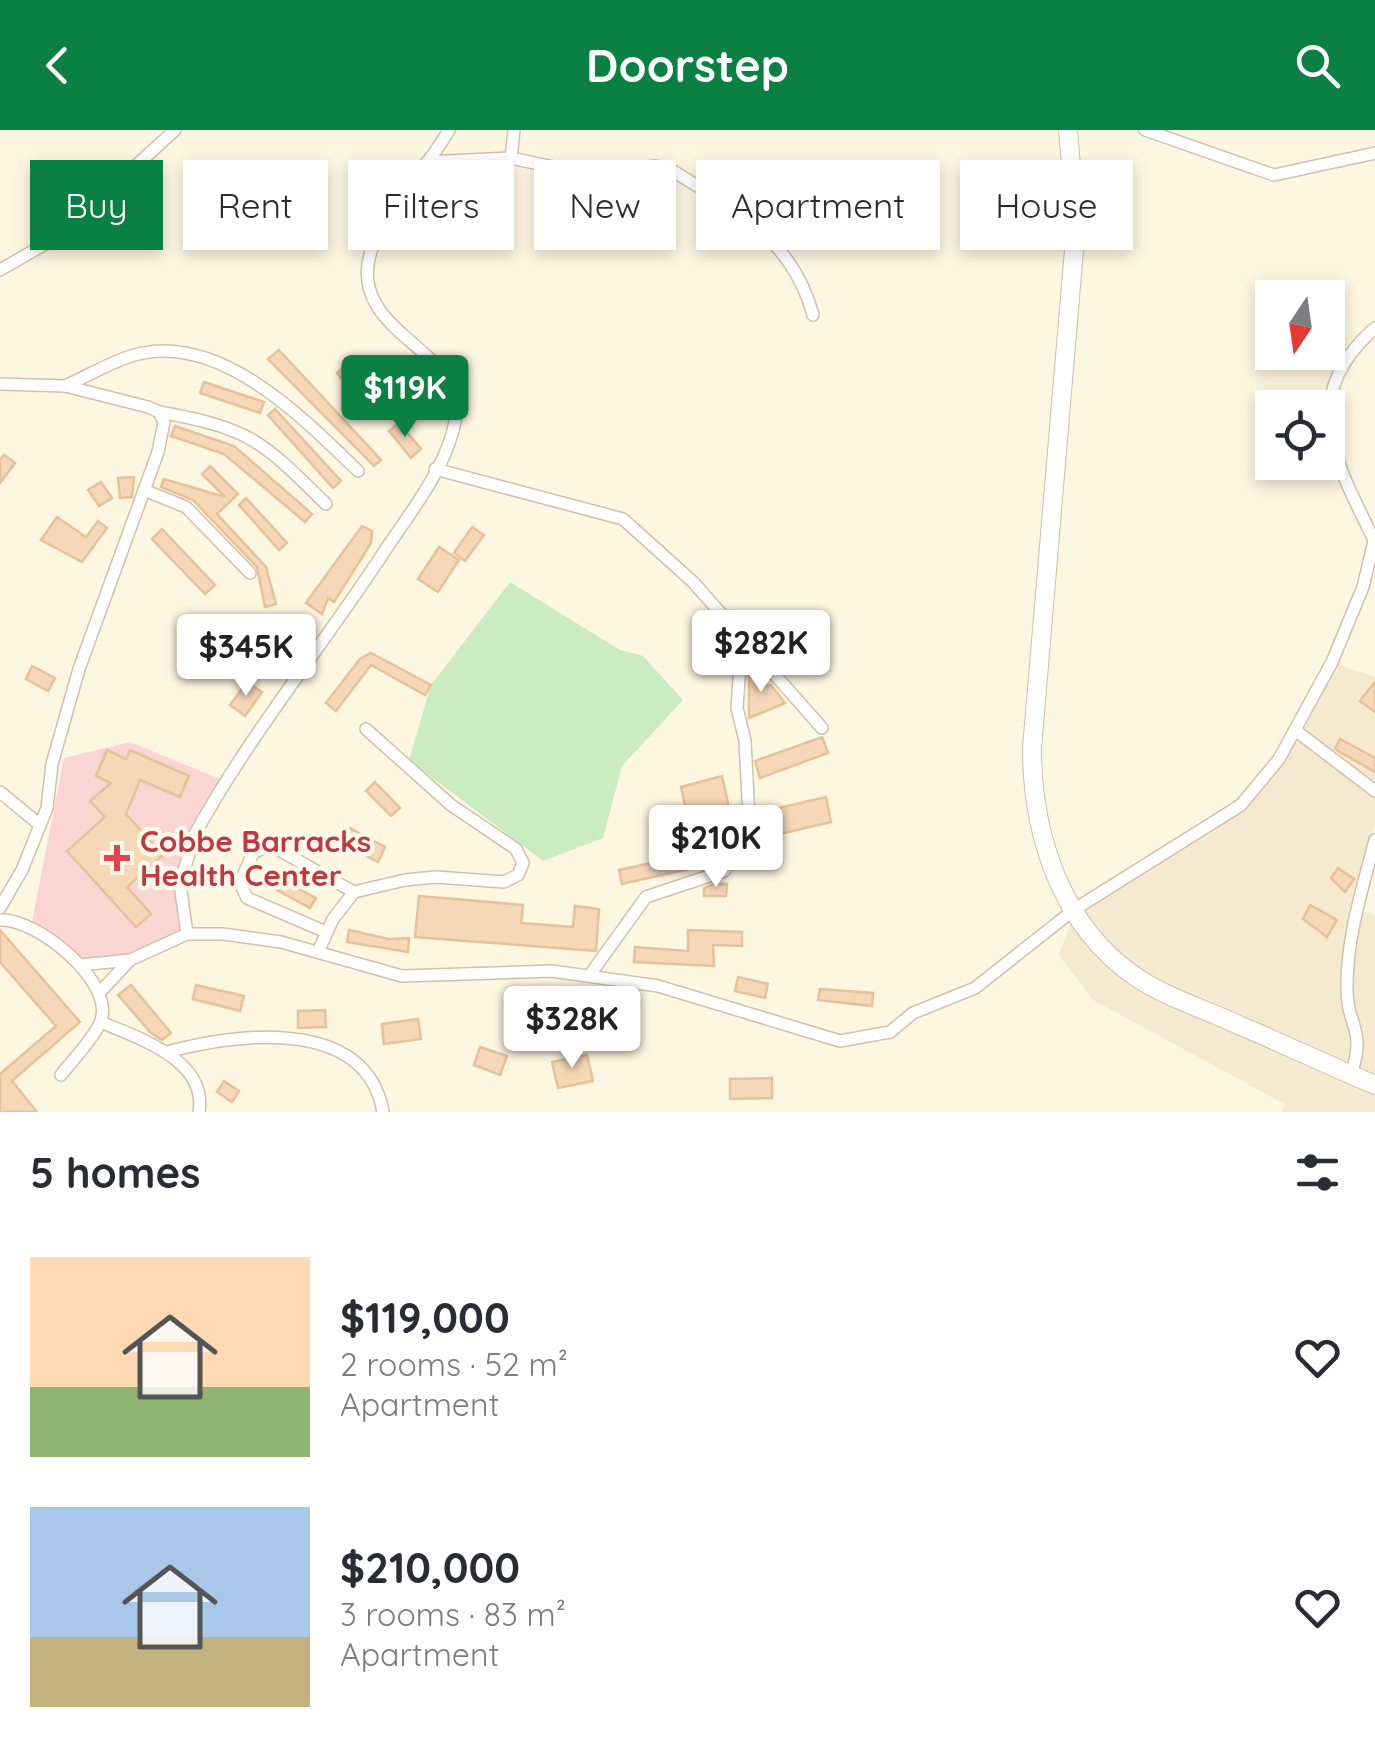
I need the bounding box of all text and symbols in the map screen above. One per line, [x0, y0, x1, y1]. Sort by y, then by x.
text: Doorstep [586, 37, 789, 93]
icon: back [30, 38, 85, 93]
icon: search [1290, 38, 1345, 93]
chip: Buy [30, 160, 163, 250]
chip: Rent [183, 160, 328, 250]
chip: Filters [348, 160, 514, 250]
chip: New [534, 160, 676, 250]
chip: Apartment [696, 160, 940, 250]
chip: House [960, 160, 1133, 250]
north arrow [1255, 280, 1345, 370]
map controls [1255, 280, 1345, 480]
pin: $119K [335, 355, 475, 440]
text: $119K [363, 367, 447, 407]
button: locate [1255, 390, 1345, 480]
pin: $282K [691, 610, 831, 695]
pin: $345K [176, 614, 316, 699]
text: $282K [714, 622, 808, 662]
text: $345K [199, 626, 293, 666]
pin: $210K [646, 805, 786, 890]
text: $210K [671, 817, 761, 857]
place label: Cobbe Barracks Health Center [140, 822, 371, 894]
marker: Cobbe Barracks Health Center [104, 845, 130, 871]
pin: $328K [502, 986, 642, 1071]
text: $328K [526, 998, 619, 1038]
icon: filters [1290, 1145, 1345, 1200]
text: 5 homes [30, 1146, 201, 1199]
text: $119,000 [340, 1291, 510, 1344]
icon: home [110, 1297, 230, 1417]
icon: heart [1290, 1330, 1345, 1385]
text: 2 rooms · 52 m² [340, 1344, 568, 1384]
text: Apartment [340, 1384, 499, 1424]
text: $210,000 [340, 1541, 520, 1594]
icon: home [110, 1547, 230, 1667]
icon: heart [1290, 1580, 1345, 1635]
text: 3 rooms · 83 m² [340, 1594, 566, 1634]
text: Apartment [340, 1634, 499, 1674]

